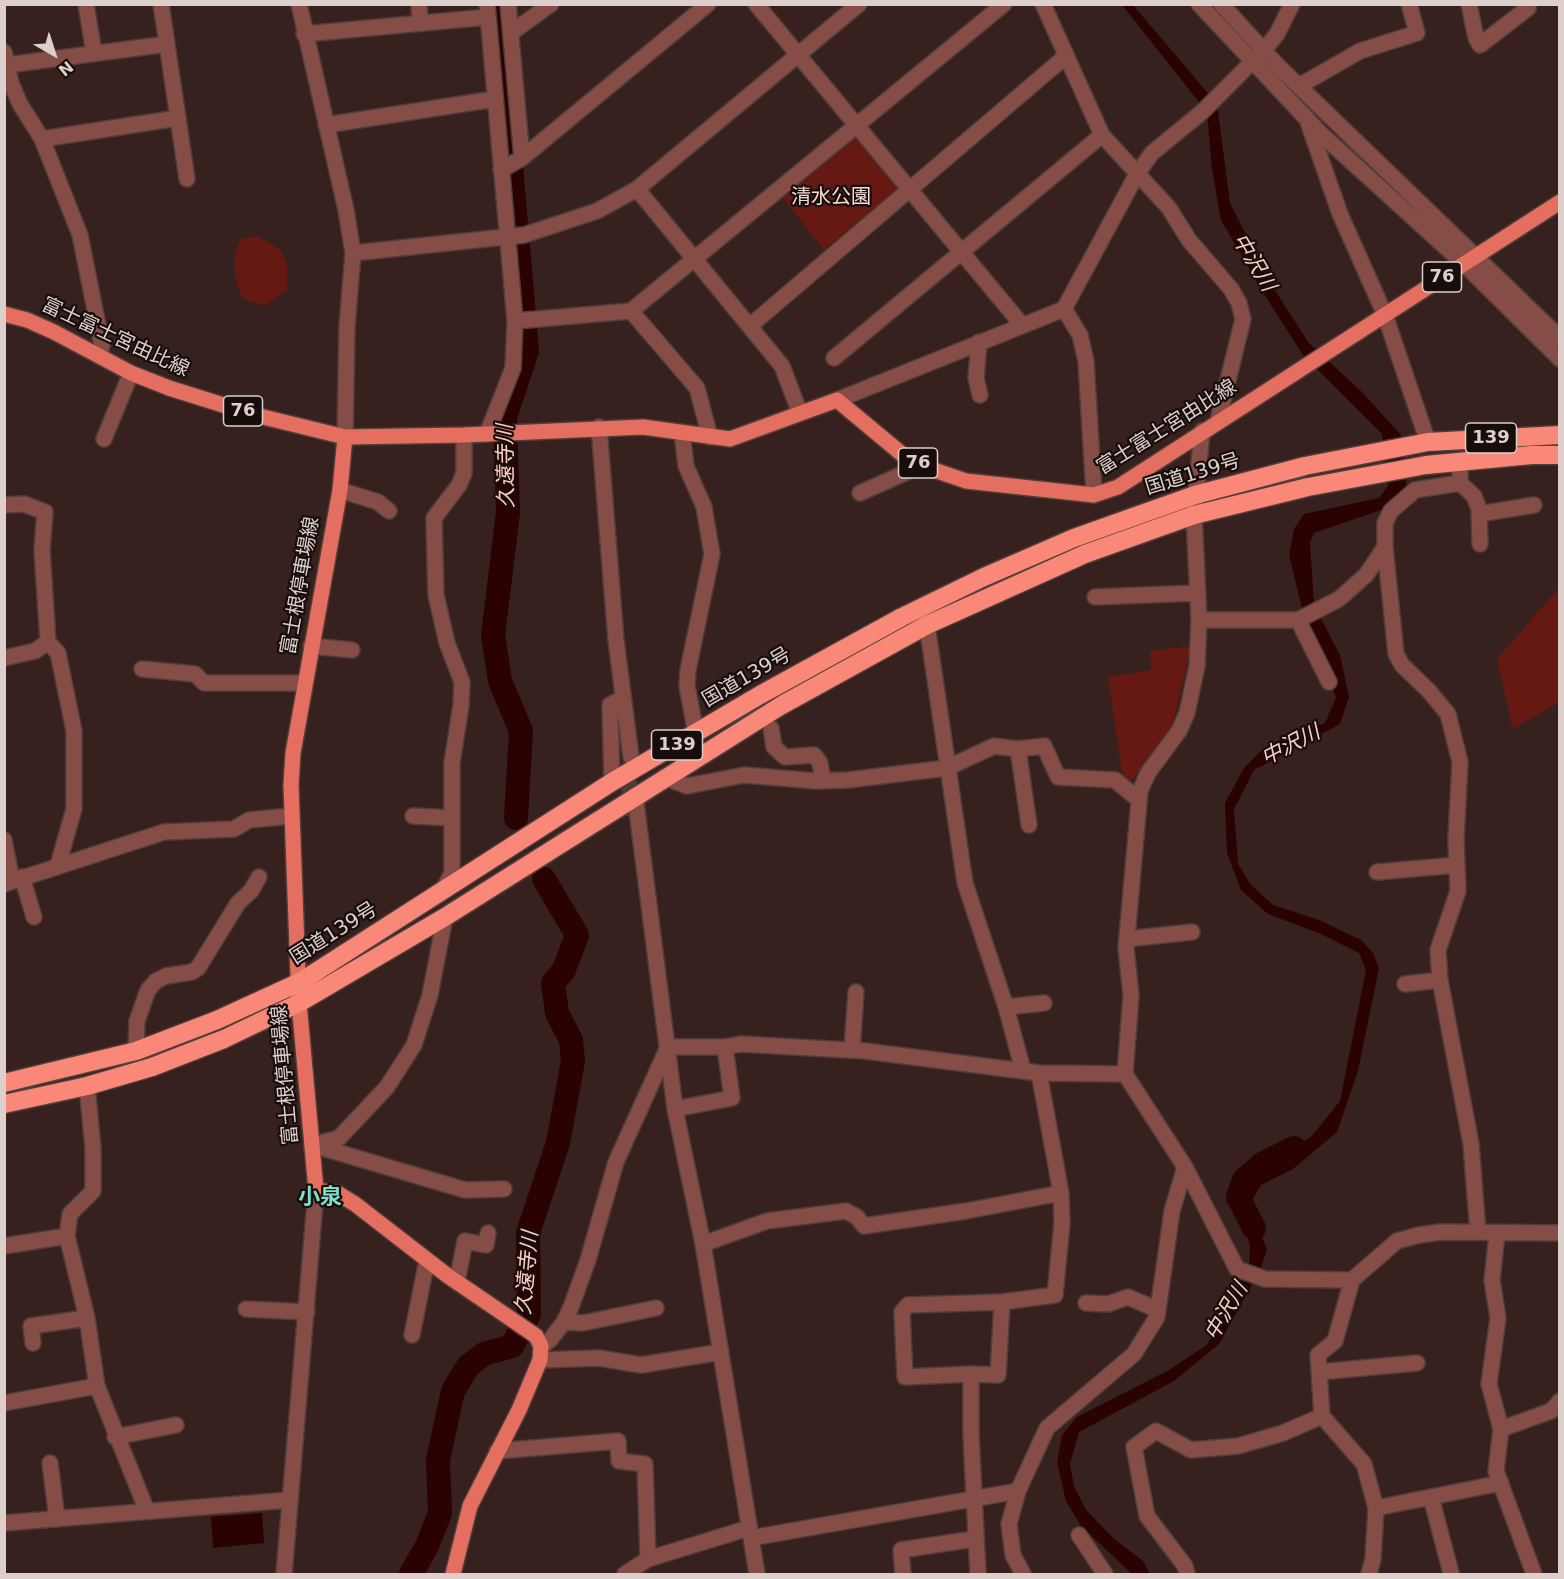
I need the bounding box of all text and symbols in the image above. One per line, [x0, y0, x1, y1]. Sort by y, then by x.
north arrow [24, 24, 84, 84]
text: N [54, 57, 77, 80]
park label: 清水公園 [791, 186, 871, 210]
water label: 中沢川 [1226, 230, 1280, 296]
road number: 76 [1422, 262, 1462, 292]
street label: 富士富士宮由比線 [37, 293, 193, 383]
street label: 富士富士宮由比線 [1093, 375, 1241, 481]
road number: 76 [224, 396, 262, 426]
road number: 139 [1466, 423, 1516, 453]
water label: 久遠寺川 [494, 424, 520, 508]
road number: 76 [898, 448, 938, 478]
street label: 国道139号 [1143, 449, 1243, 501]
street label: 富士根停車場線 [277, 515, 325, 657]
street label: 国道139号 [698, 643, 796, 713]
water label: 中沢川 [1257, 720, 1325, 772]
road number: 139 [652, 730, 702, 760]
street label: 国道139号 [286, 898, 382, 970]
street label: 富士根停車場線 [268, 1004, 304, 1146]
district label: 小泉 [298, 1185, 342, 1211]
water label: 久遠寺川 [512, 1230, 544, 1316]
water label: 中沢川 [1200, 1279, 1254, 1345]

